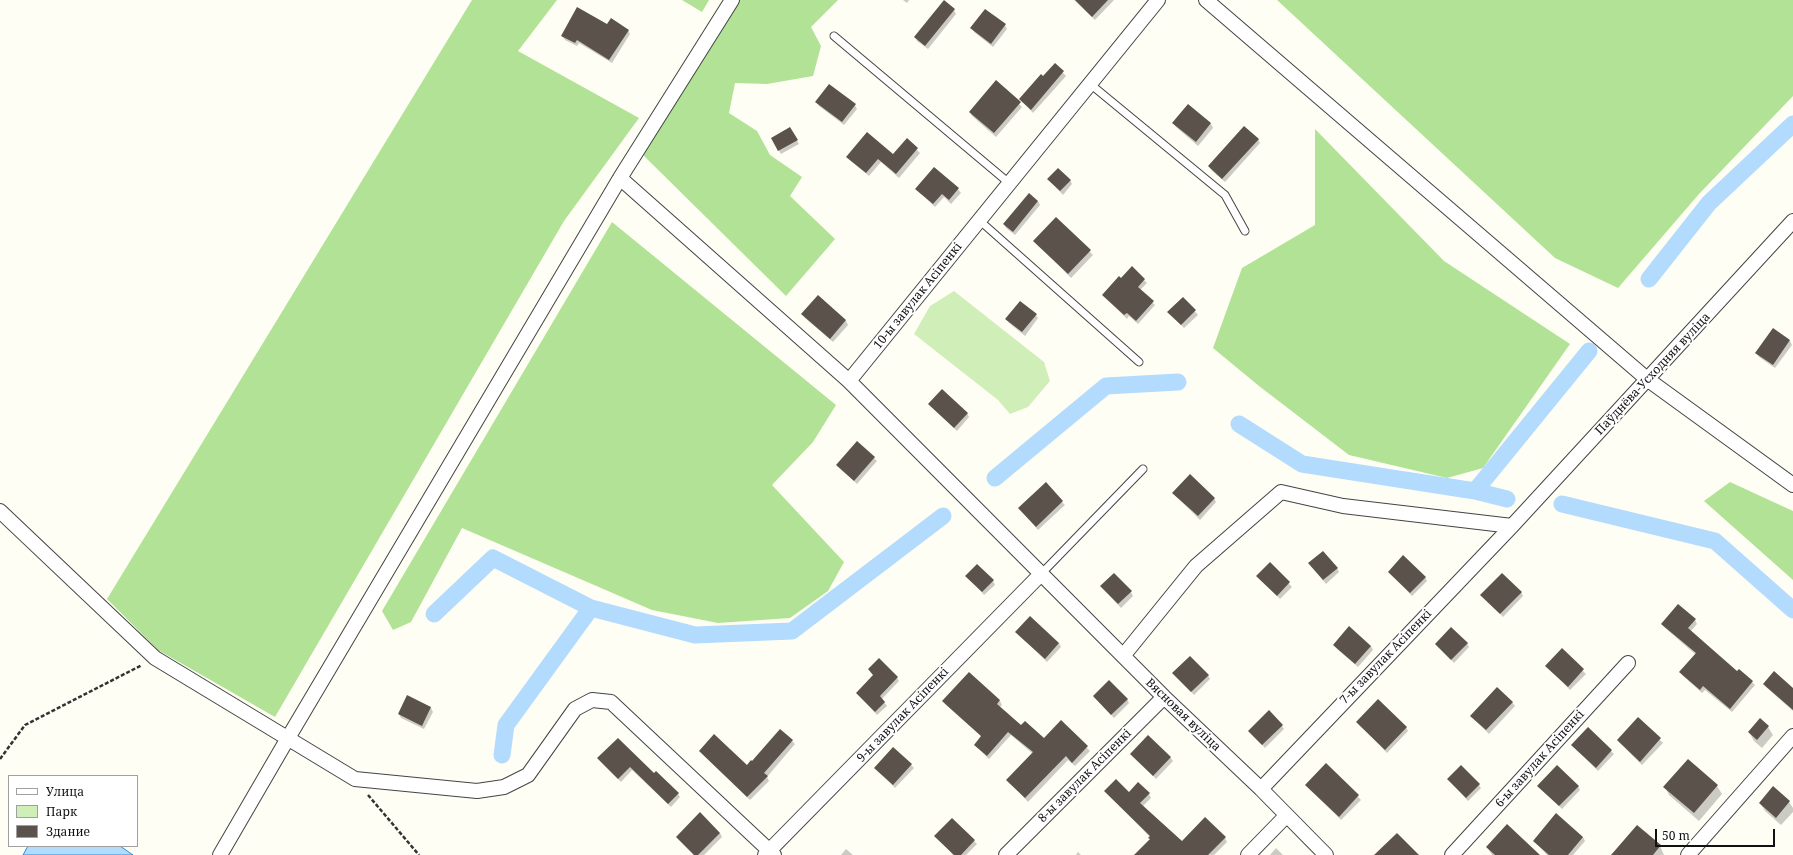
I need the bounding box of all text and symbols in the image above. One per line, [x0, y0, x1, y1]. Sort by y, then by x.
street label: 10-ы завулак Асіпенкі [871, 240, 965, 352]
street label: Паўднёва-Усходняя вуліца [1593, 310, 1713, 438]
street label: 7-ы завулак Асіпенкі [1337, 607, 1435, 707]
street label: 9-ы завулак Асіпенкі [854, 665, 952, 765]
street label: Вясновая вуліца [1142, 676, 1224, 754]
street label: 6-ы завулак Асіпенкі [1493, 707, 1587, 811]
street label: 8-ы завулак Асіпенкі [1035, 726, 1135, 826]
legend [8, 775, 138, 847]
text: Улица [46, 783, 84, 800]
text: Парк [46, 803, 77, 820]
scale bar [1657, 821, 1777, 847]
text: Здание [46, 823, 90, 840]
text: 50 m [1662, 827, 1690, 844]

